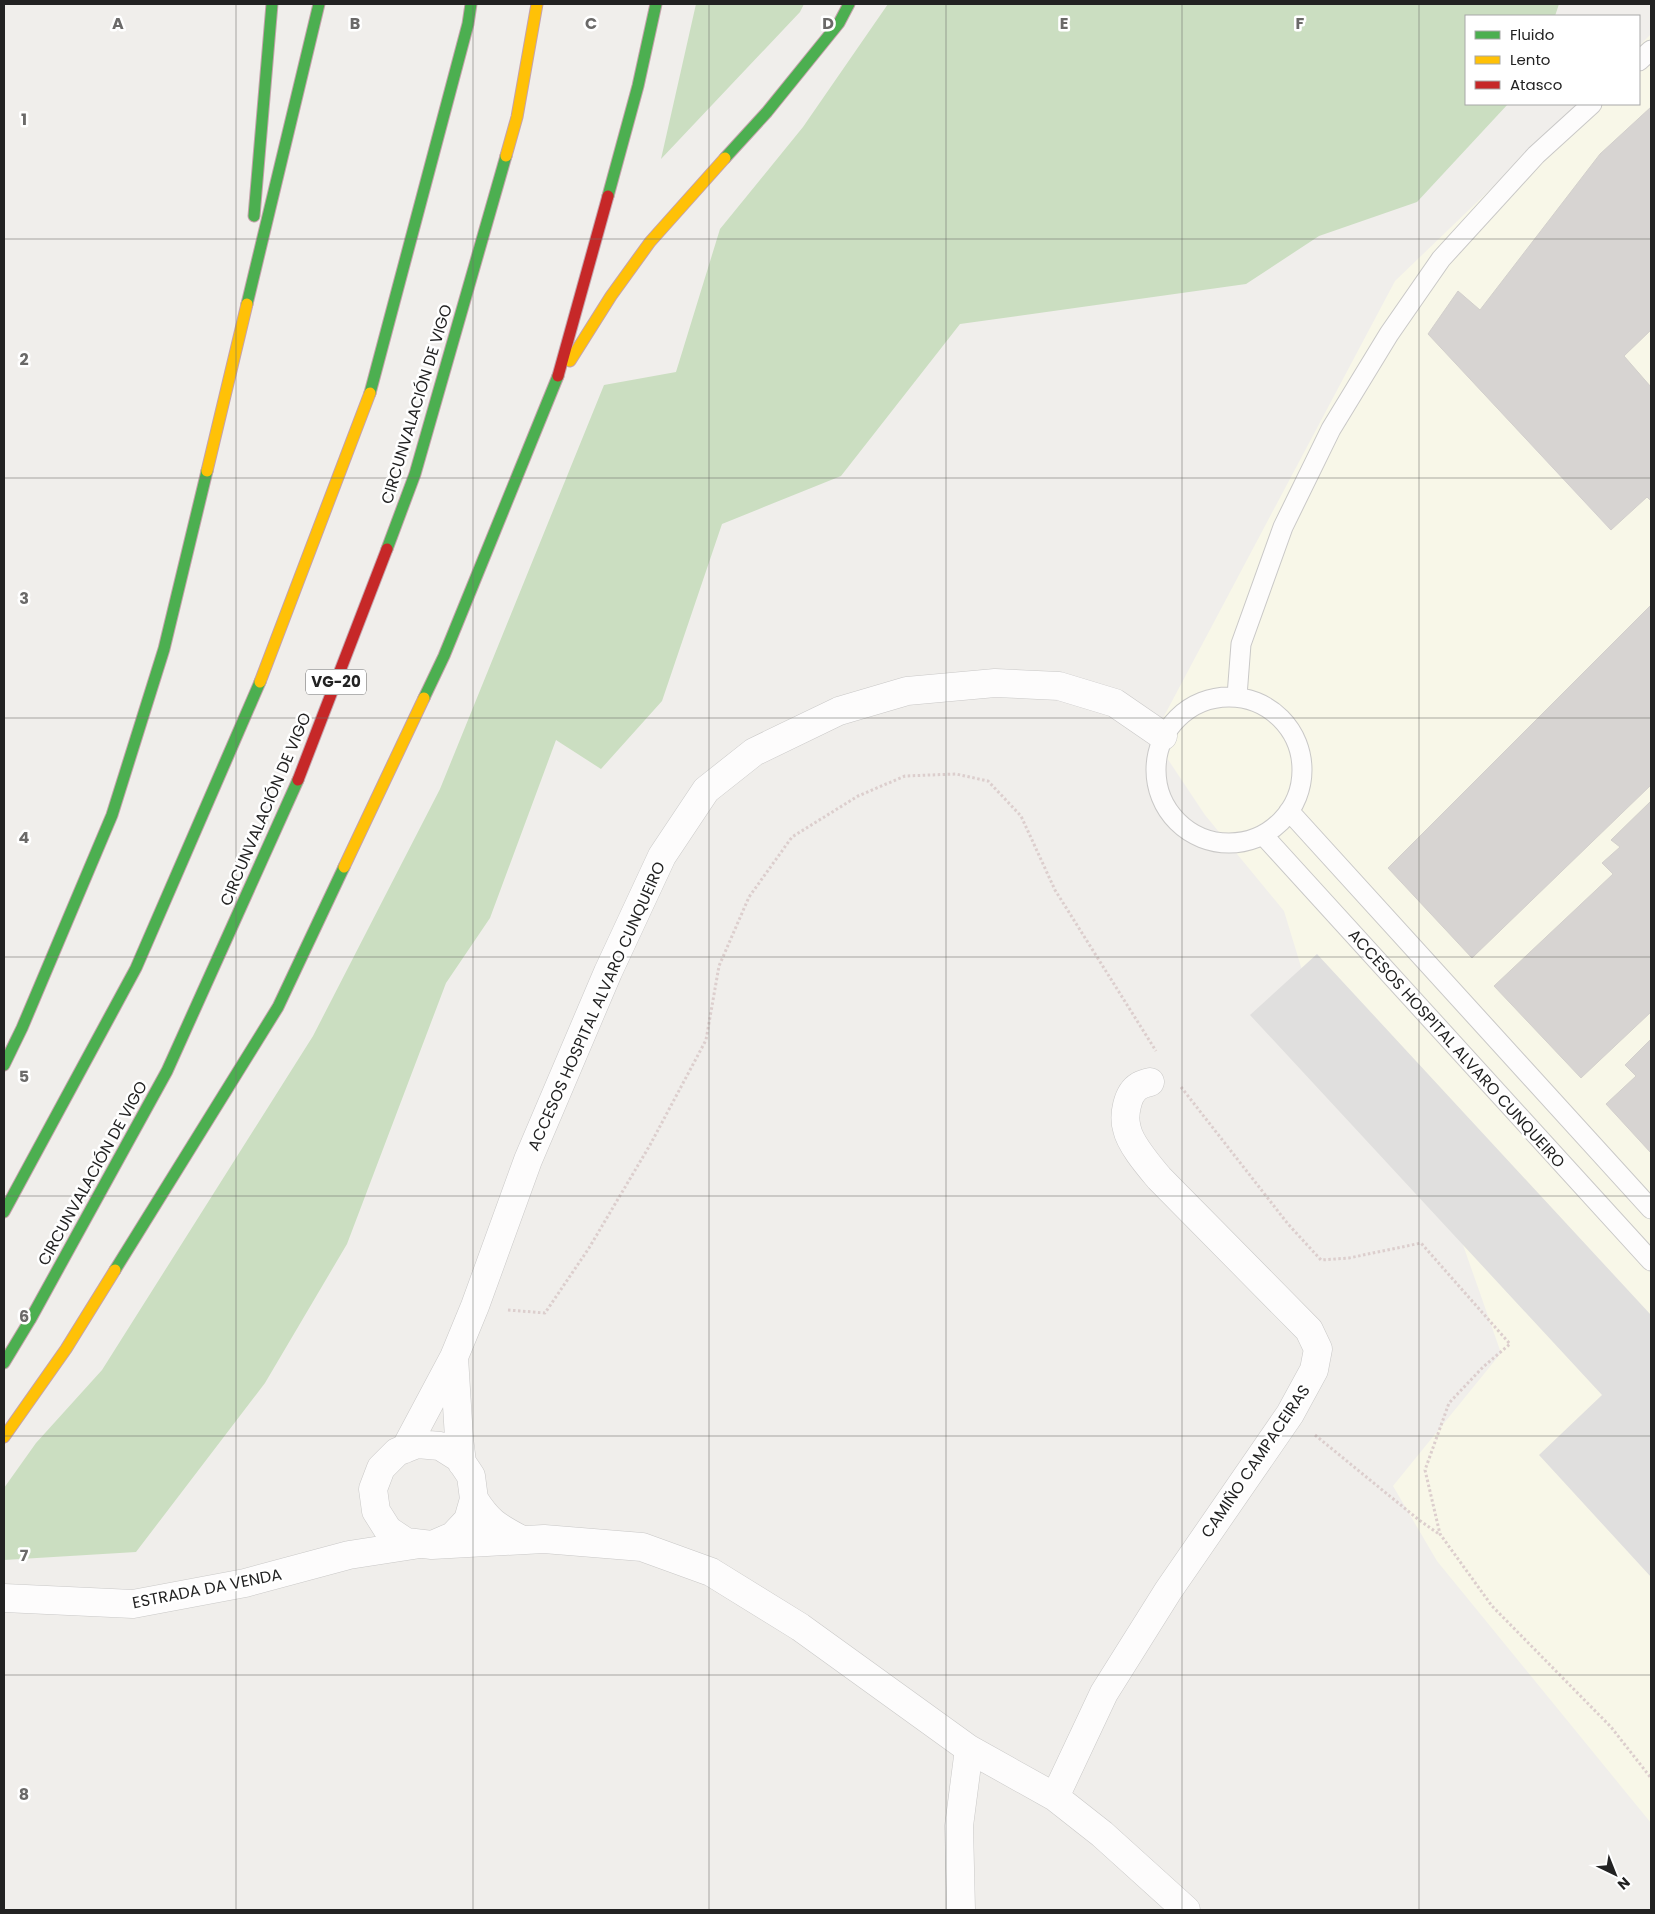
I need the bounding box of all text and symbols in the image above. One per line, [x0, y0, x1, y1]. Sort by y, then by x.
text: A [112, 12, 124, 35]
text: B [350, 12, 360, 35]
text: C [585, 12, 597, 35]
text: D [822, 12, 834, 35]
text: E [1060, 12, 1068, 35]
text: F [1296, 12, 1305, 35]
legend [1465, 15, 1640, 105]
text: Fluido [1510, 24, 1554, 45]
text: Lento [1510, 49, 1550, 70]
text: Atasco [1510, 74, 1562, 95]
text: 1 [21, 108, 27, 131]
street label: CIRCUNVALACIÓN DE VIGO [375, 301, 458, 507]
text: 2 [19, 348, 29, 371]
text: 3 [19, 587, 29, 610]
road number: VG-20 [306, 670, 366, 694]
street label: CIRCUNVALACIÓN DE VIGO [214, 709, 317, 909]
text: 4 [19, 826, 30, 849]
street label: ACCESOS HOSPITAL ALVARO CUNQUEIRO [522, 858, 671, 1154]
street label: ACCESOS HOSPITAL ALVARO CUNQUEIRO [1343, 924, 1570, 1173]
text: 5 [19, 1065, 29, 1088]
street label: CIRCUNVALACIÓN DE VIGO [32, 1077, 153, 1270]
text: 6 [19, 1305, 29, 1328]
street label: CAMIÑO CAMPACEIRAS [1195, 1380, 1315, 1542]
text: 7 [20, 1544, 29, 1567]
street label: ESTRADA DA VENDA [130, 1563, 284, 1614]
text: 8 [19, 1783, 29, 1806]
north arrow [1590, 1849, 1640, 1899]
text: N [1613, 1873, 1635, 1894]

